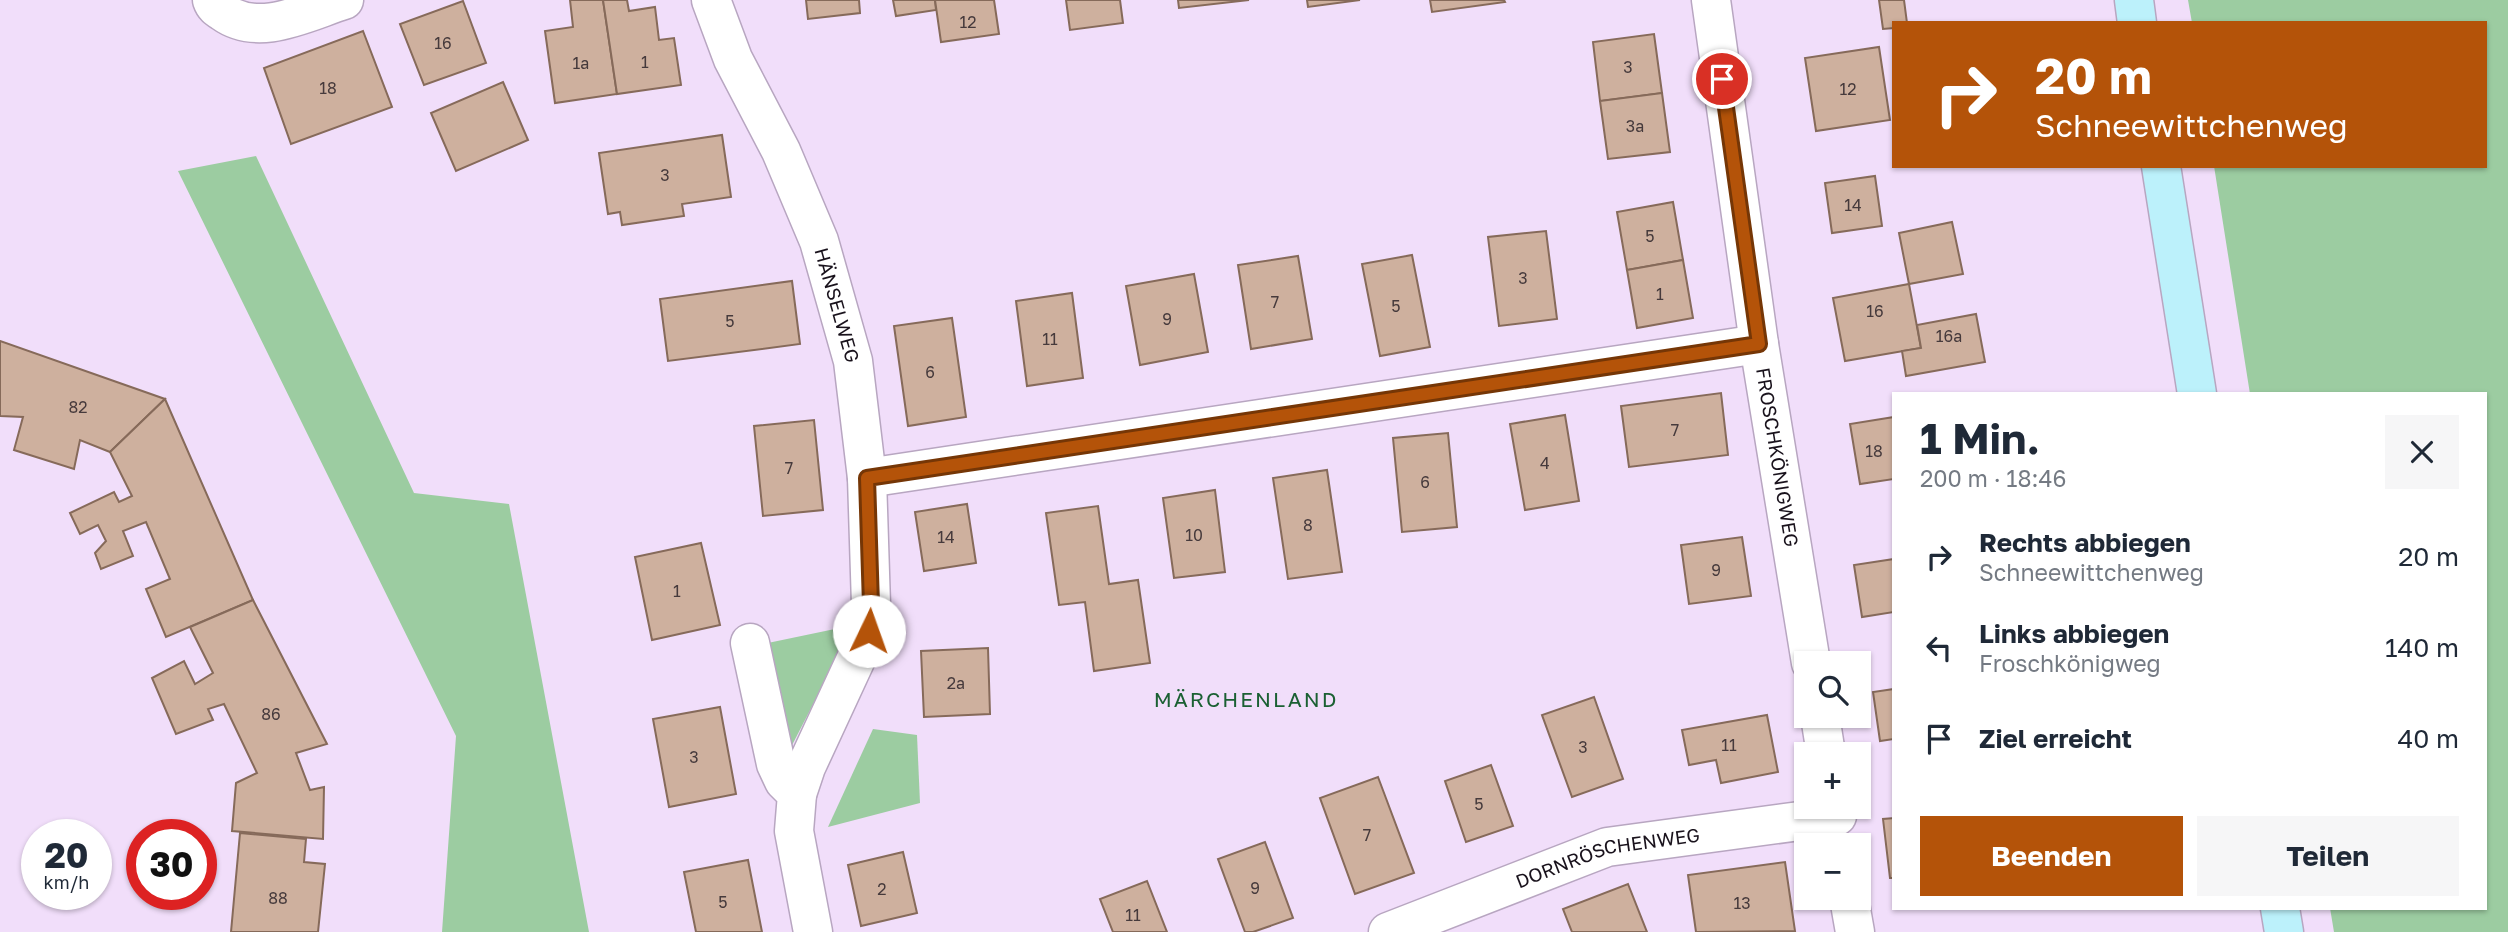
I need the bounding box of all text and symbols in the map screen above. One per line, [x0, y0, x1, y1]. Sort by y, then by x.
house number: 12 [959, 12, 977, 32]
house number: 16 [434, 33, 452, 53]
text: 20 m [2035, 46, 2152, 105]
pin [1692, 49, 1752, 109]
icon: right [1920, 49, 2011, 140]
house number: 1 [641, 52, 649, 72]
house number: 1a [573, 53, 589, 73]
house number: 3 [1623, 57, 1633, 77]
icon: arrive [1703, 60, 1741, 98]
house number: 18 [319, 78, 337, 98]
house number: 12 [1839, 79, 1857, 99]
text: Schneewittchenweg [2035, 106, 2348, 144]
house number: 3a [1626, 116, 1644, 136]
house number: 3 [660, 165, 670, 185]
house number: 14 [1844, 195, 1862, 215]
house number: 5 [1645, 226, 1655, 246]
street label: HÄNSELWEG [810, 245, 865, 365]
house number: 3 [1518, 268, 1528, 288]
house number: 1 [1656, 284, 1664, 304]
house number: 7 [1271, 292, 1279, 312]
house number: 5 [1391, 296, 1401, 316]
house number: 16 [1866, 301, 1884, 321]
house number: 9 [1162, 309, 1172, 329]
house number: 5 [725, 311, 735, 331]
house number: 16a [1936, 326, 1962, 346]
house number: 11 [1042, 329, 1058, 349]
house number: 6 [925, 362, 935, 382]
street label: FROSCHKÖNIGWEG [1752, 366, 1804, 548]
house number: 82 [68, 397, 88, 417]
text: 1 Min. [1920, 413, 2040, 463]
button: close [2385, 415, 2459, 489]
house number: 7 [1671, 420, 1679, 440]
house number: 18 [1865, 441, 1883, 461]
house number: 4 [1540, 453, 1550, 473]
house number: 7 [785, 458, 793, 478]
text: 200 m · 18:46 [1920, 464, 2066, 492]
house number: 6 [1420, 472, 1430, 492]
house number: 8 [1303, 515, 1313, 535]
house number: 10 [1185, 525, 1203, 545]
house number: 14 [937, 527, 955, 547]
text: Rechts abbiegen [1979, 527, 2191, 558]
icon: right [1920, 538, 1958, 576]
text: 20 m [2398, 541, 2459, 572]
text: Schneewittchenweg [1979, 558, 2204, 586]
house number: 9 [1711, 560, 1721, 580]
house number: 1 [673, 581, 681, 601]
position arrow [832, 594, 906, 668]
text: Links abbiegen [1979, 618, 2169, 649]
icon: left [1920, 629, 1958, 667]
text: 140 m [2385, 632, 2459, 663]
text: Froschkönigweg [1979, 649, 2161, 677]
map controls [1794, 651, 1871, 910]
button: search [1794, 651, 1871, 728]
house number: 2a [947, 673, 965, 693]
district label: MÄRCHENLAND [1154, 686, 1338, 712]
house number: 86 [261, 704, 281, 724]
icon: arrive [1920, 720, 1958, 758]
text: Ziel erreicht [1979, 723, 2132, 754]
text: 40 m [2398, 723, 2459, 754]
house number: 11 [1721, 735, 1737, 755]
house number: 3 [1578, 737, 1588, 757]
button: + [1794, 742, 1871, 819]
house number: 3 [689, 747, 699, 767]
house number: 5 [1474, 794, 1484, 814]
button: Beenden [1920, 816, 2183, 896]
button: Teilen [2197, 816, 2459, 896]
speed limit sign: 30 [126, 819, 217, 910]
street label: DORNRÖSCHENWEG [1512, 823, 1701, 892]
house number: 7 [1363, 825, 1371, 845]
button: − [1794, 833, 1871, 910]
text: 20 [44, 834, 89, 876]
text: km/h [44, 871, 89, 893]
house number: 9 [1250, 878, 1260, 898]
house number: 2 [877, 879, 887, 899]
house number: 88 [268, 888, 288, 908]
house number: 5 [718, 892, 728, 912]
house number: 13 [1733, 893, 1751, 913]
house number: 11 [1125, 905, 1141, 925]

